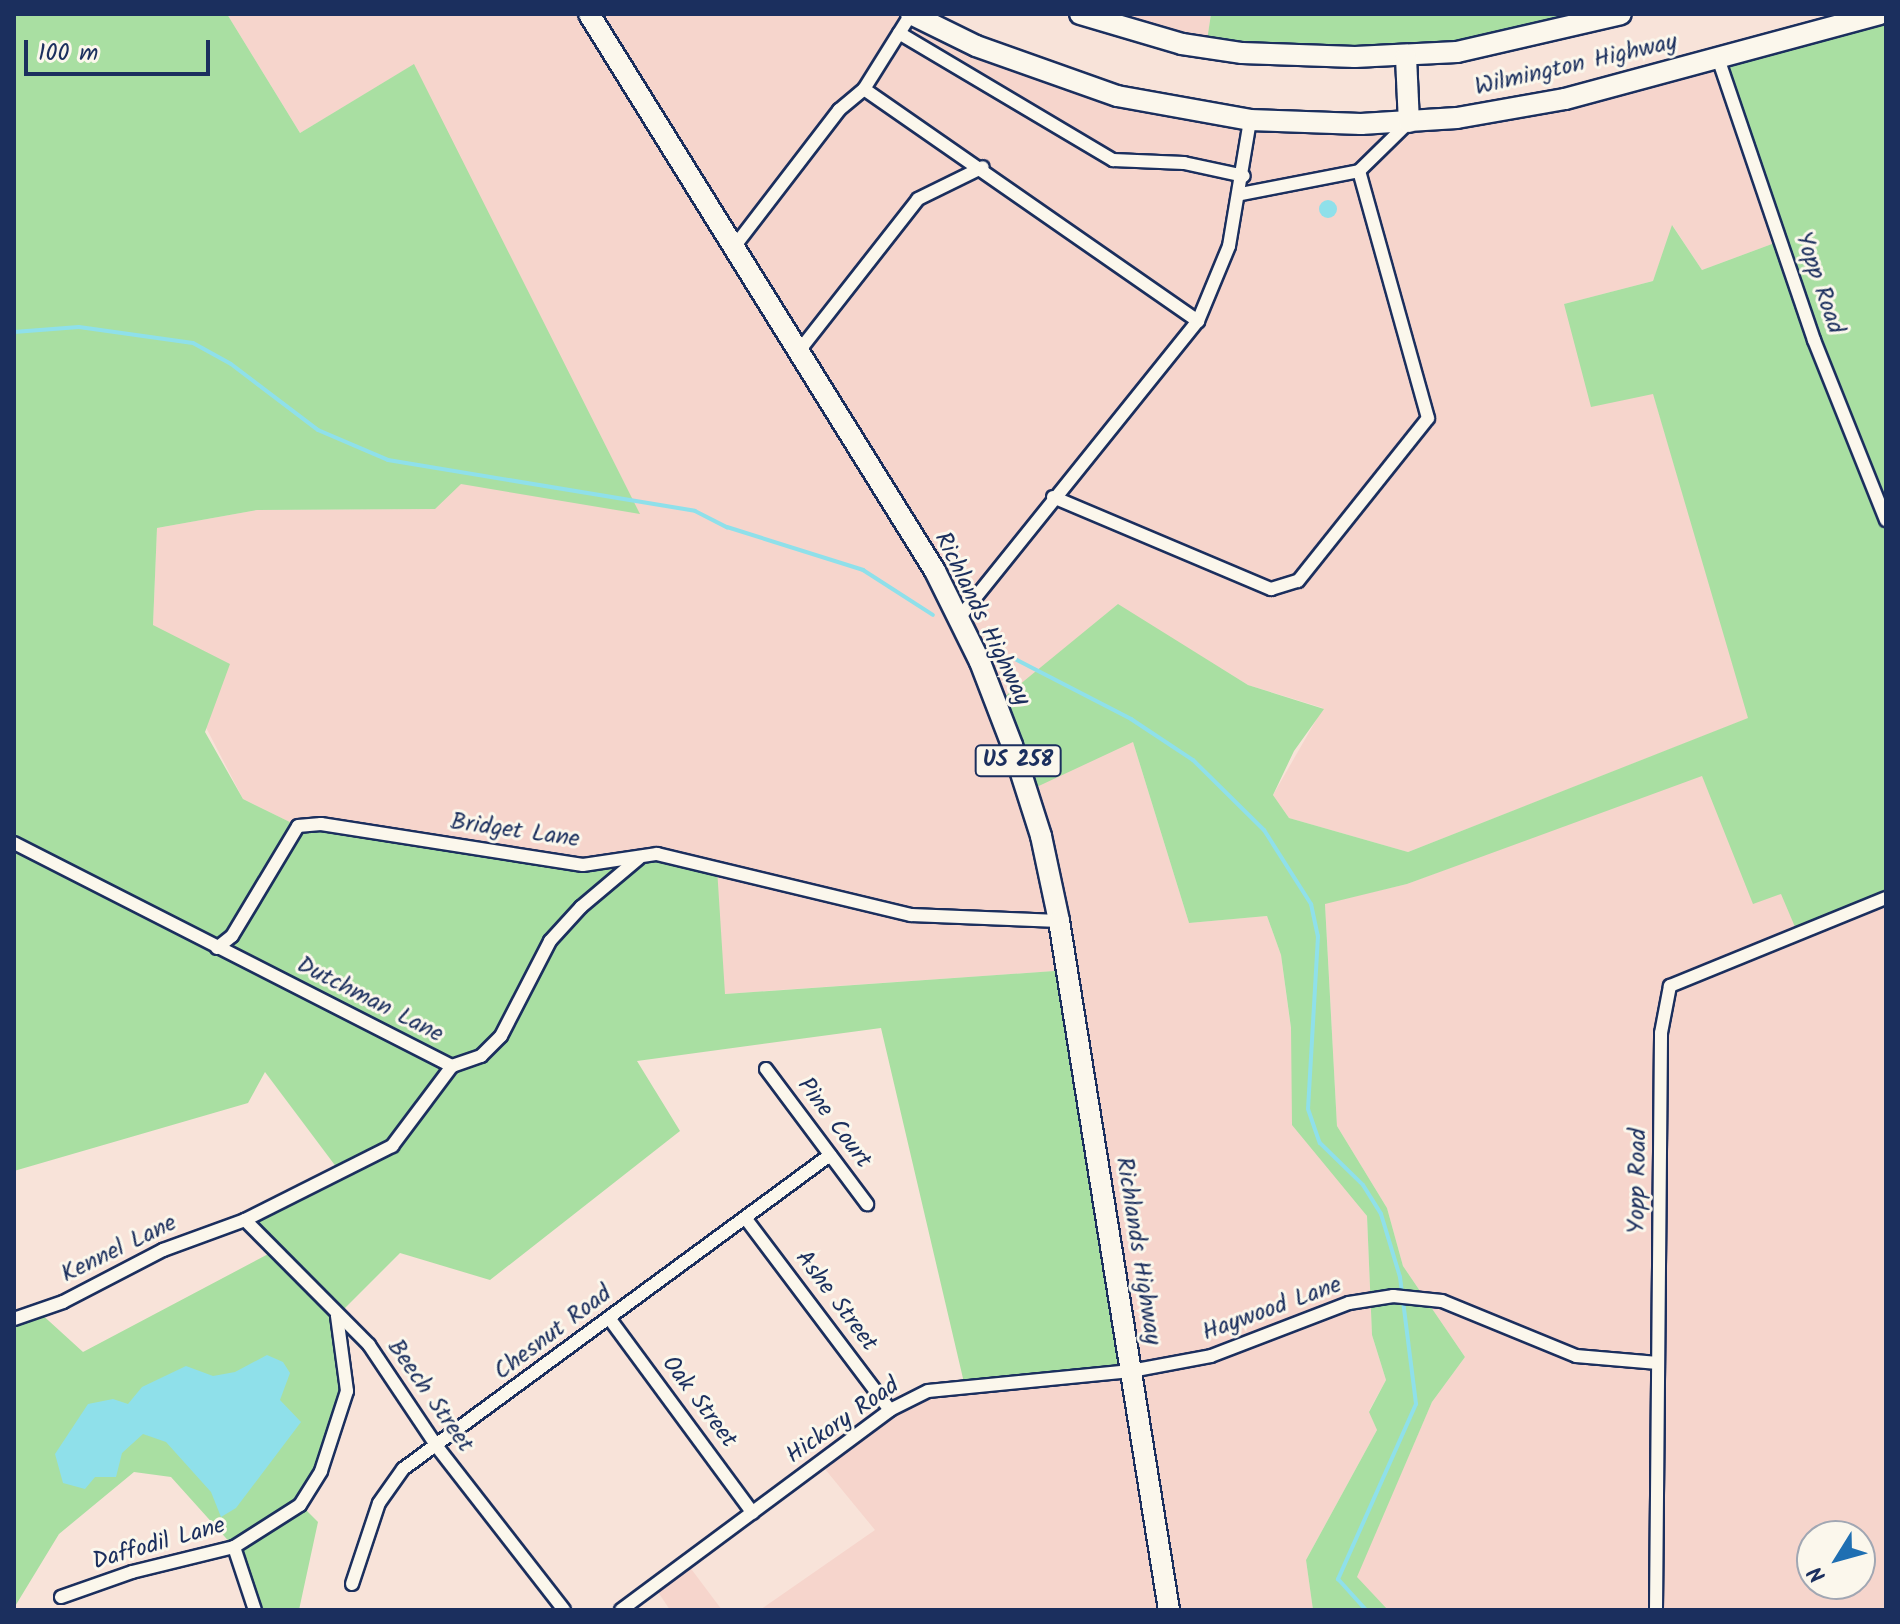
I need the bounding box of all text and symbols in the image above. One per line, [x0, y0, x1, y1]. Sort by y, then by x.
scale bar [28, 24, 214, 74]
street label: Wilmington Highway [1472, 28, 1680, 102]
text: 100 m [38, 34, 98, 73]
street label: Yopp Road [1788, 229, 1850, 337]
street label: Richlands Highway [927, 527, 1037, 711]
road number: US 258 [974, 743, 1062, 779]
street label: Bridget Lane [449, 808, 581, 854]
street label: Dutchman Lane [292, 951, 448, 1049]
street label: Pine Court [791, 1072, 877, 1174]
street label: Yopp Road [1623, 1128, 1653, 1234]
street label: Richlands Highway [1109, 1155, 1167, 1347]
street label: Kennel Lane [57, 1209, 181, 1289]
street label: Ashe Street [789, 1245, 883, 1357]
street label: Haywood Lane [1198, 1270, 1346, 1348]
street label: Chesnut Road [489, 1279, 617, 1387]
street label: Beech Street [381, 1334, 479, 1458]
street label: Oak Street [655, 1350, 743, 1454]
street label: Hickory Road [781, 1371, 905, 1471]
street label: Daffodil Lane [89, 1511, 229, 1577]
north arrow [1796, 1520, 1876, 1600]
text: N [1800, 1557, 1836, 1590]

